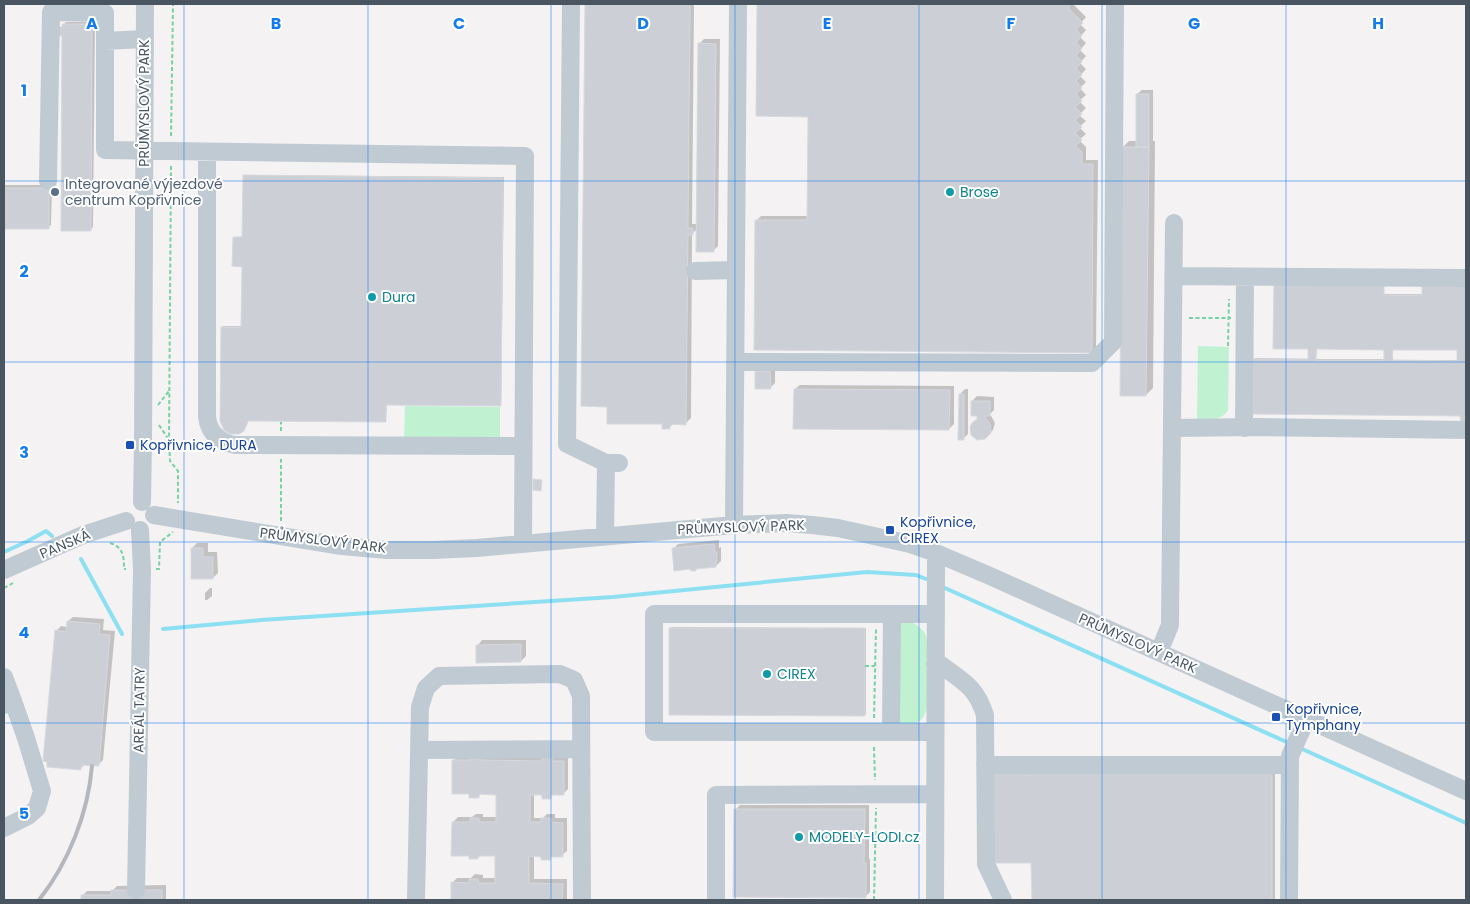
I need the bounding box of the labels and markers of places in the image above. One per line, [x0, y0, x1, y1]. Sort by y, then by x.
place label: Integrované výjezdové centrum Kopřivnice [65, 174, 223, 210]
place label: Brose [960, 182, 999, 202]
marker: Integrované výjezdové centrum Kopřivnice [49, 186, 61, 198]
marker: Brose [944, 186, 956, 198]
place label: Dura [382, 287, 416, 307]
marker: Dura [366, 291, 378, 303]
place label: Kopřivnice, DURA [140, 435, 257, 455]
marker: Kopřivnice, DURA [124, 439, 136, 451]
place label: Kopřivnice, CIREX [900, 512, 976, 548]
marker: Kopřivnice, CIREX [884, 524, 896, 536]
place label: CIREX [777, 664, 816, 684]
marker: CIREX [761, 668, 773, 680]
place label: Kopřivnice, Tymphany [1286, 699, 1362, 735]
marker: Kopřivnice, Tymphany [1270, 711, 1282, 723]
place label: MODELY-LODI.cz [809, 827, 919, 847]
marker: MODELY-LODI.cz [793, 831, 805, 843]

